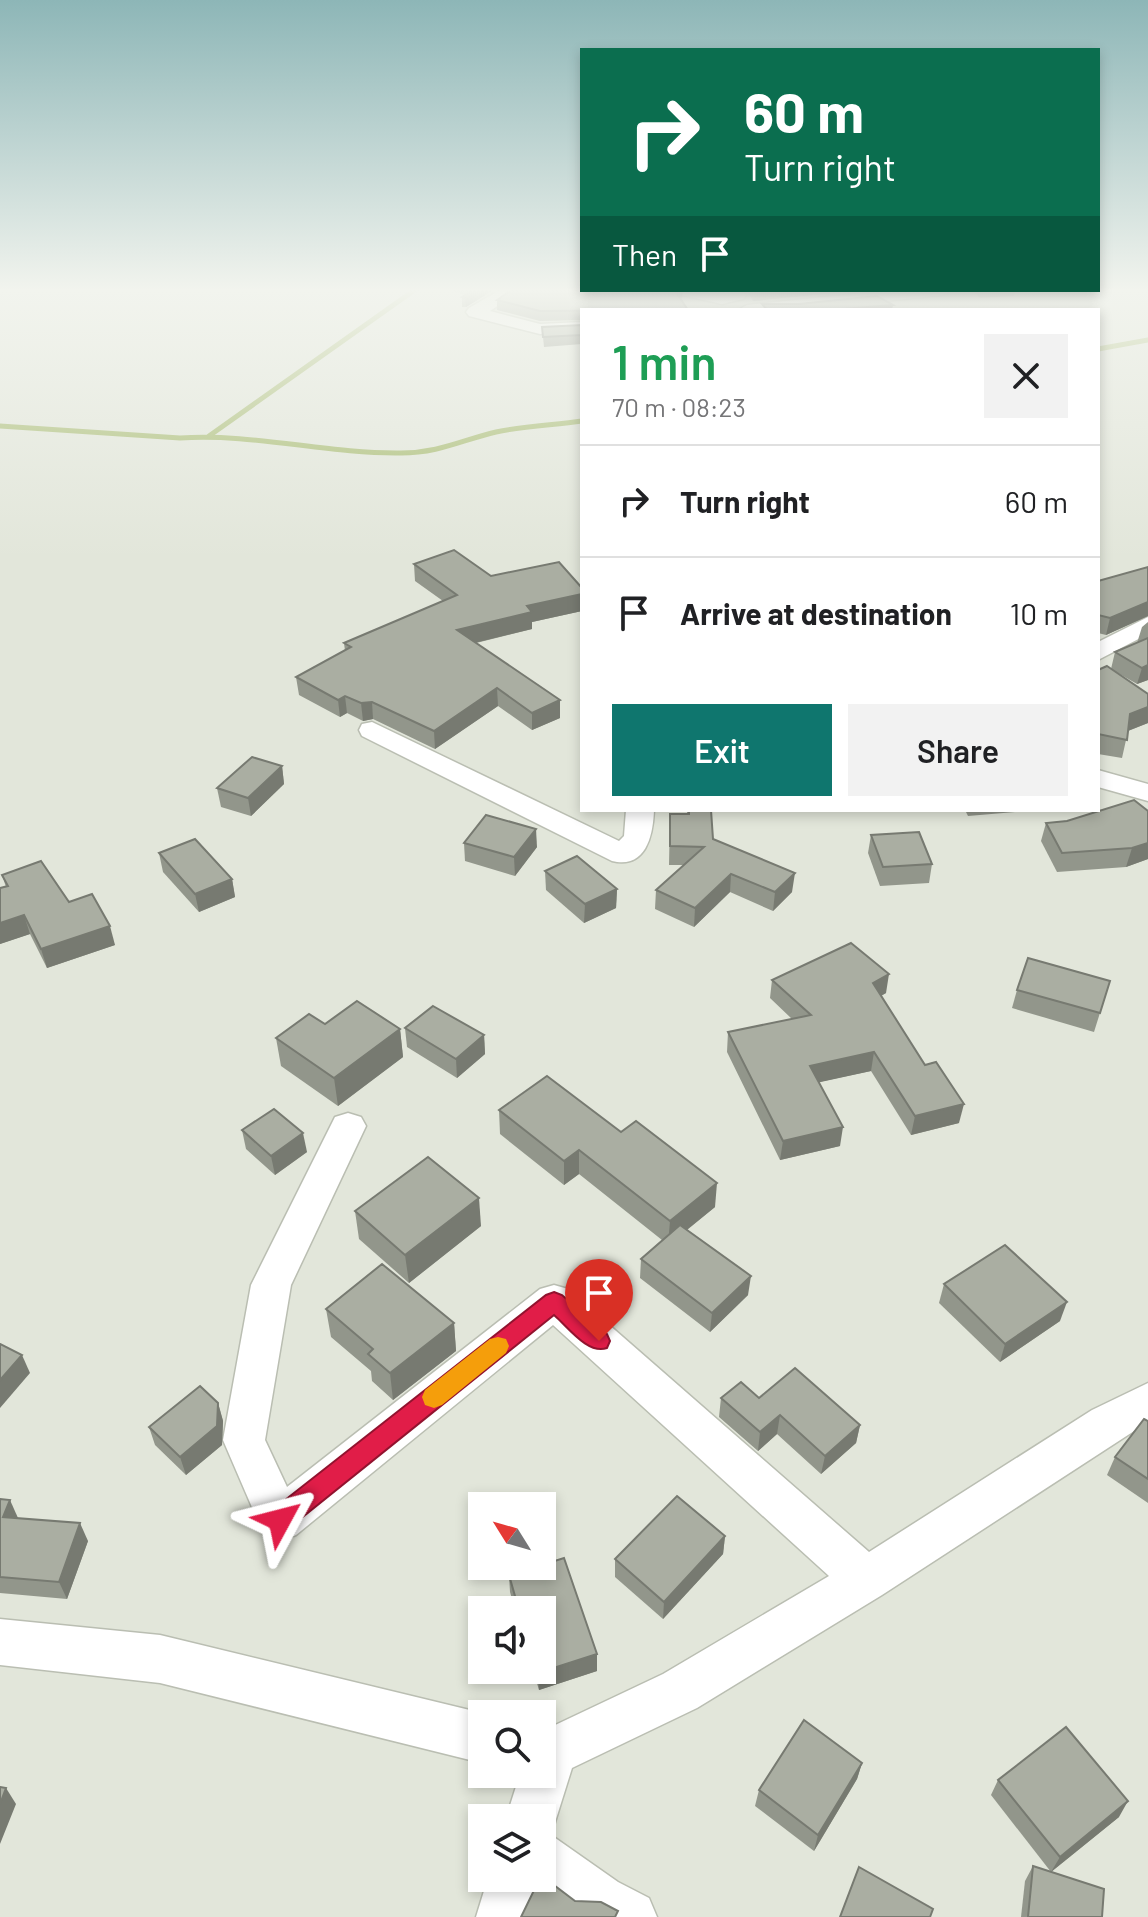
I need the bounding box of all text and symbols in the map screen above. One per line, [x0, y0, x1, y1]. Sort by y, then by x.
text: 60 m [744, 77, 864, 144]
icon: right [612, 80, 716, 184]
text: Turn right [744, 145, 896, 188]
icon: arrive [693, 232, 737, 276]
text: Then [612, 236, 677, 272]
text: 1 min [612, 332, 717, 390]
button: close [984, 334, 1068, 418]
text: 70 m · 08:23 [612, 391, 746, 422]
icon: right [612, 479, 656, 523]
text: Turn right [680, 483, 810, 519]
text: 60 m [1005, 483, 1068, 519]
icon: arrive [612, 591, 656, 635]
text: Arrive at destination [680, 595, 952, 631]
text: 10 m [1010, 595, 1068, 631]
button: Exit [612, 704, 832, 796]
button: Share [848, 704, 1068, 796]
pin [565, 1259, 633, 1341]
icon: arrive [577, 1271, 621, 1315]
position arrow [238, 1478, 322, 1562]
north arrow [468, 1492, 556, 1580]
map controls [468, 1492, 556, 1892]
button: sound [468, 1596, 556, 1684]
button: search [468, 1700, 556, 1788]
button: layers [468, 1804, 556, 1892]

